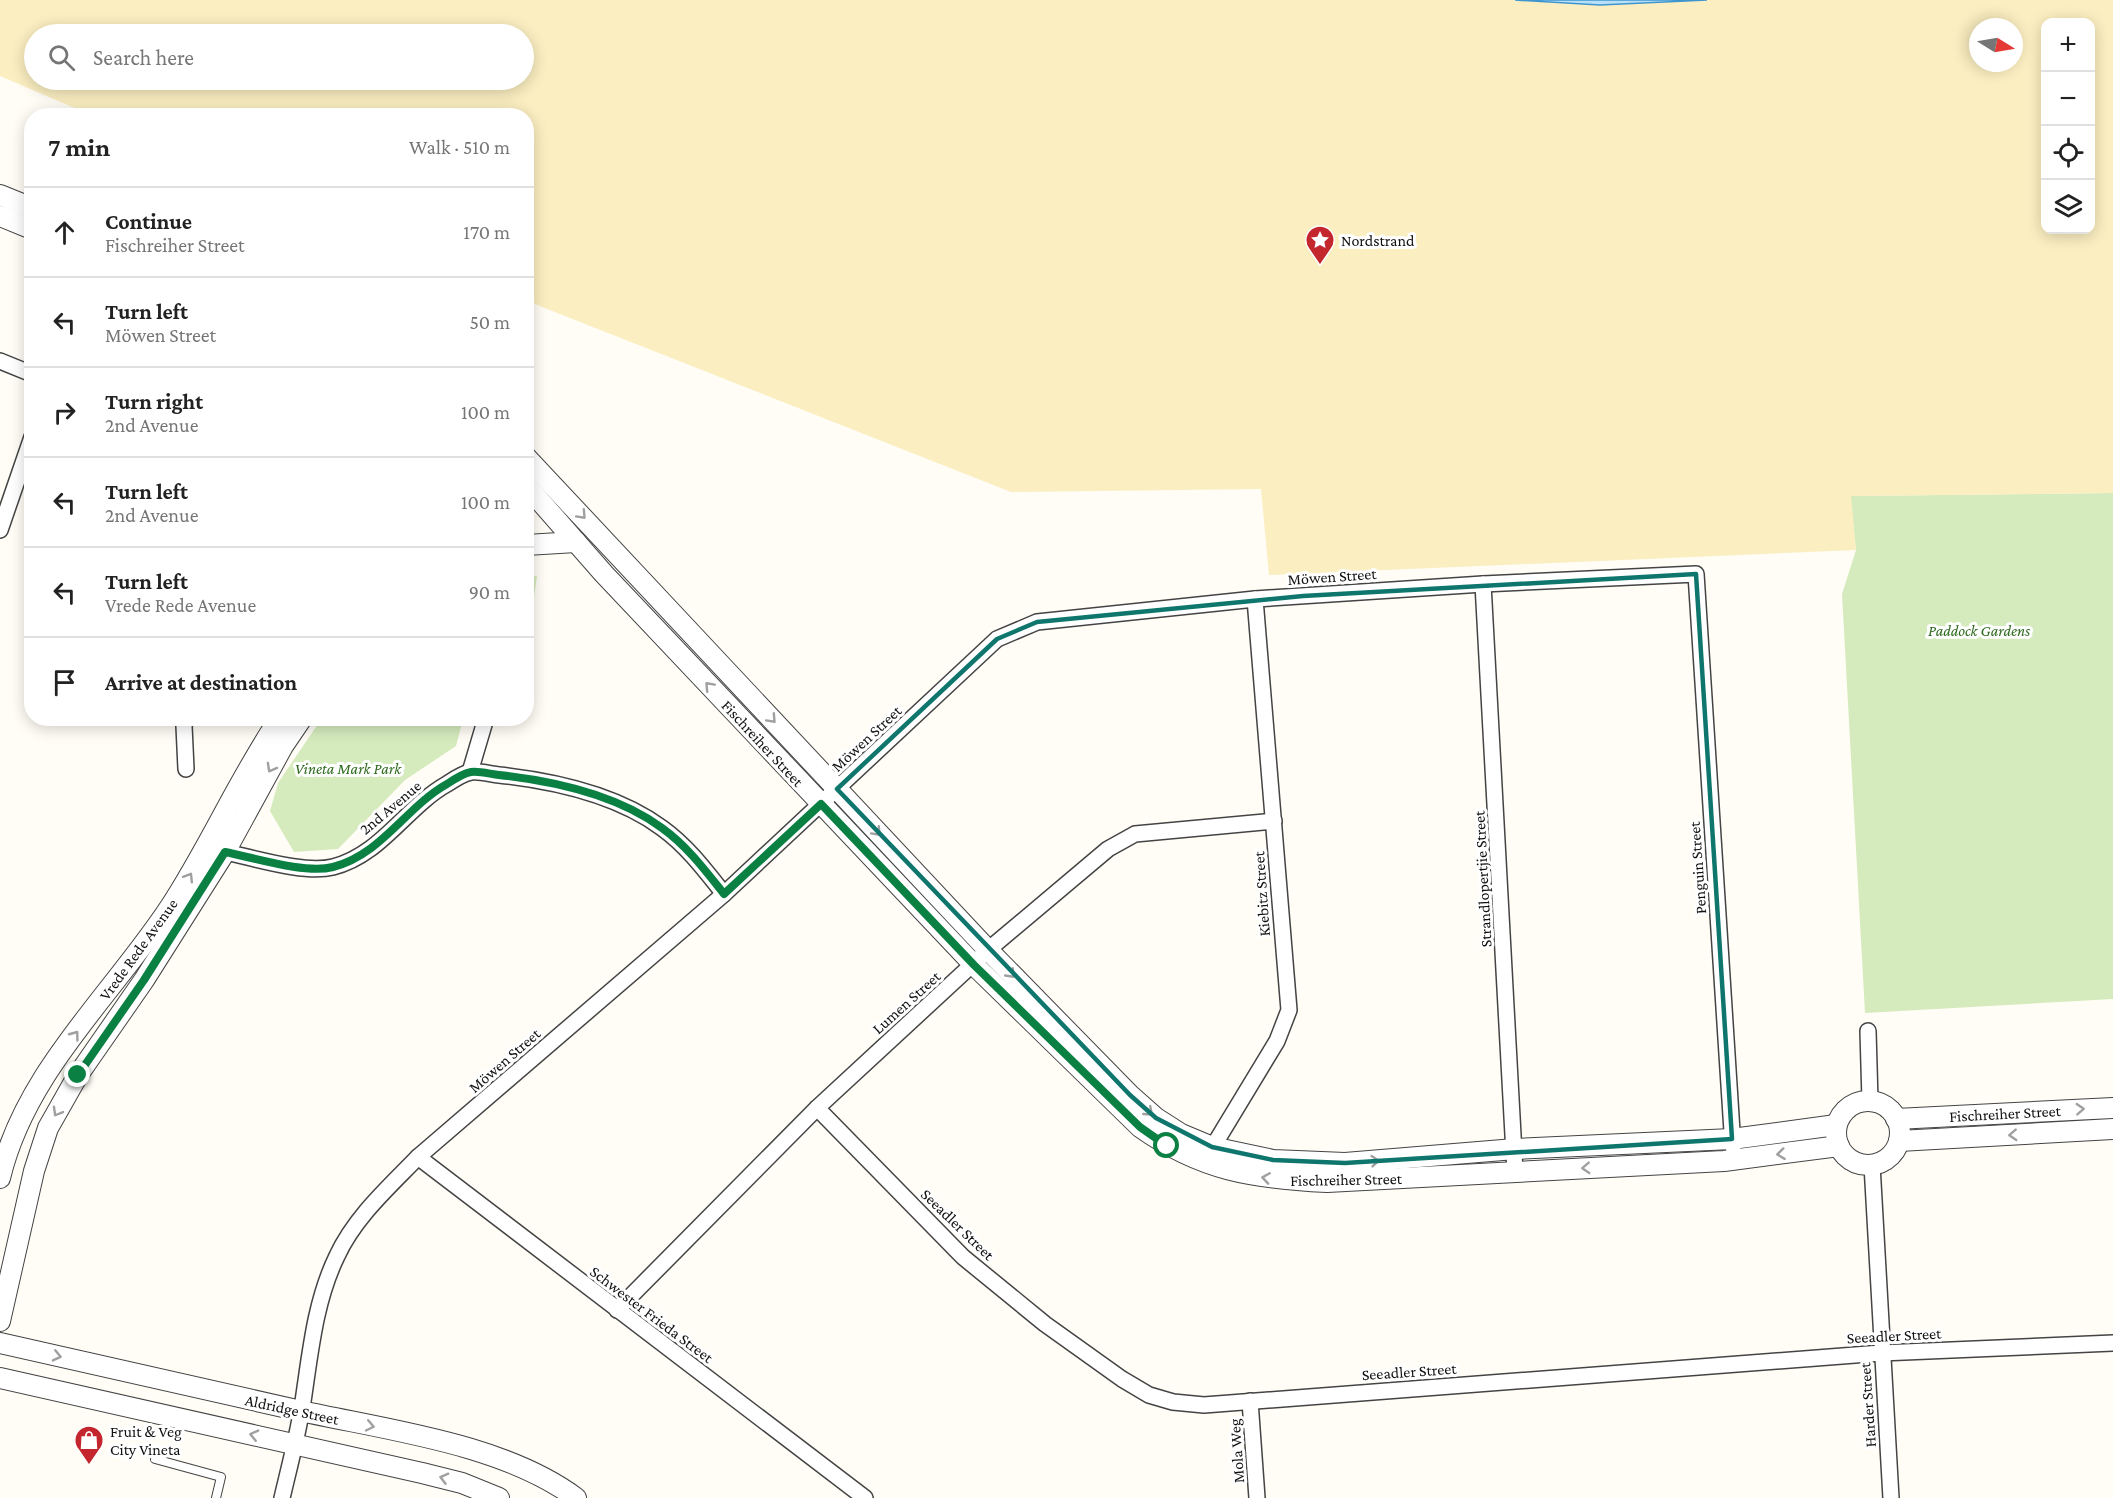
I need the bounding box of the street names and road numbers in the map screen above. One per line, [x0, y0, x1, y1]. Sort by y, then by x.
street label: Möwen Street [1287, 565, 1378, 588]
street label: Fischreiher Street [718, 697, 807, 791]
street label: Möwen Street [828, 701, 905, 775]
street label: 2nd Avenue [356, 777, 424, 838]
street label: Strandlopertjie Street [1470, 810, 1496, 948]
street label: Penguin Street [1686, 820, 1710, 915]
street label: Kiebitz Street [1250, 850, 1273, 937]
street label: Vrede Rede Avenue [96, 895, 181, 1003]
street label: Lumen Street [869, 967, 944, 1037]
street label: Möwen Street [465, 1024, 544, 1096]
street label: Fischreiher Street [1949, 1102, 2062, 1125]
street label: Fischreiher Street [1290, 1170, 1403, 1189]
street label: Seeadler Street [918, 1185, 998, 1264]
street label: Schwester Frieda Street [587, 1263, 717, 1367]
street label: Seeadler Street [1846, 1324, 1942, 1346]
street label: Seeadler Street [1361, 1360, 1458, 1383]
street label: Harder Street [1856, 1361, 1879, 1448]
street label: Aldridge Street [243, 1391, 341, 1429]
street label: Mola Weg [1226, 1418, 1248, 1484]

